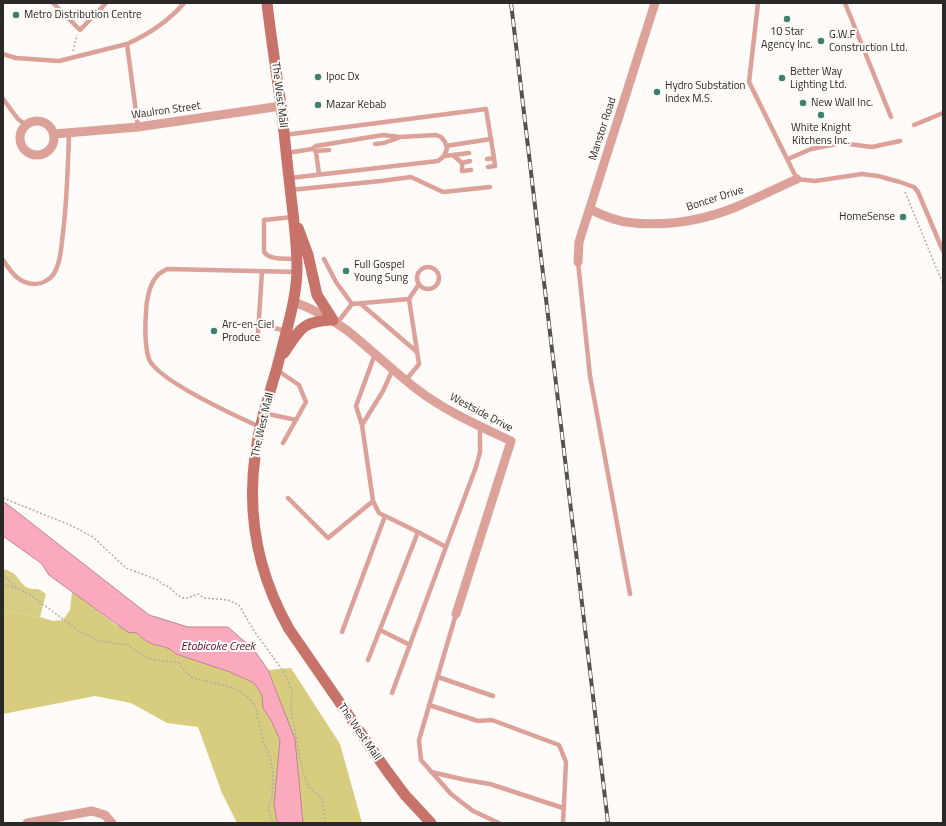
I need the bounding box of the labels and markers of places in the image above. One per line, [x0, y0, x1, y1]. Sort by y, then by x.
place label: Metro Distribution Centre [24, 8, 142, 22]
marker: Metro Distribution Centre [11, 10, 21, 20]
marker: 10 Star Agency Inc. [782, 14, 792, 24]
place label: 10 Star Agency Inc. [761, 25, 813, 51]
place label: G.W.F Construction Ltd. [829, 28, 908, 54]
marker: G.W.F Construction Ltd. [816, 36, 826, 46]
place label: Better Way Lighting Ltd. [790, 65, 847, 91]
place label: Ipoc Dx [326, 70, 360, 84]
marker: Ipoc Dx [313, 72, 323, 82]
marker: Better Way Lighting Ltd. [777, 73, 787, 83]
place label: Hydro Substation Index M.S. [665, 79, 745, 105]
marker: Hydro Substation Index M.S. [652, 87, 662, 97]
place label: New Wall Inc. [811, 96, 873, 110]
place label: Mazar Kebab [326, 98, 386, 112]
marker: New Wall Inc. [798, 98, 808, 108]
marker: Mazar Kebab [313, 100, 323, 110]
marker: White Knight Kitchens Inc. [816, 110, 826, 120]
place label: White Knight Kitchens Inc. [791, 121, 851, 147]
place label: HomeSense [839, 210, 895, 224]
marker: HomeSense [898, 212, 908, 222]
place label: Full Gospel Young Sung [354, 258, 408, 284]
marker: Full Gospel Young Sung [341, 266, 351, 276]
place label: Arc-en-Ciel Produce [222, 318, 274, 344]
marker: Arc-en-Ciel Produce [209, 326, 219, 336]

